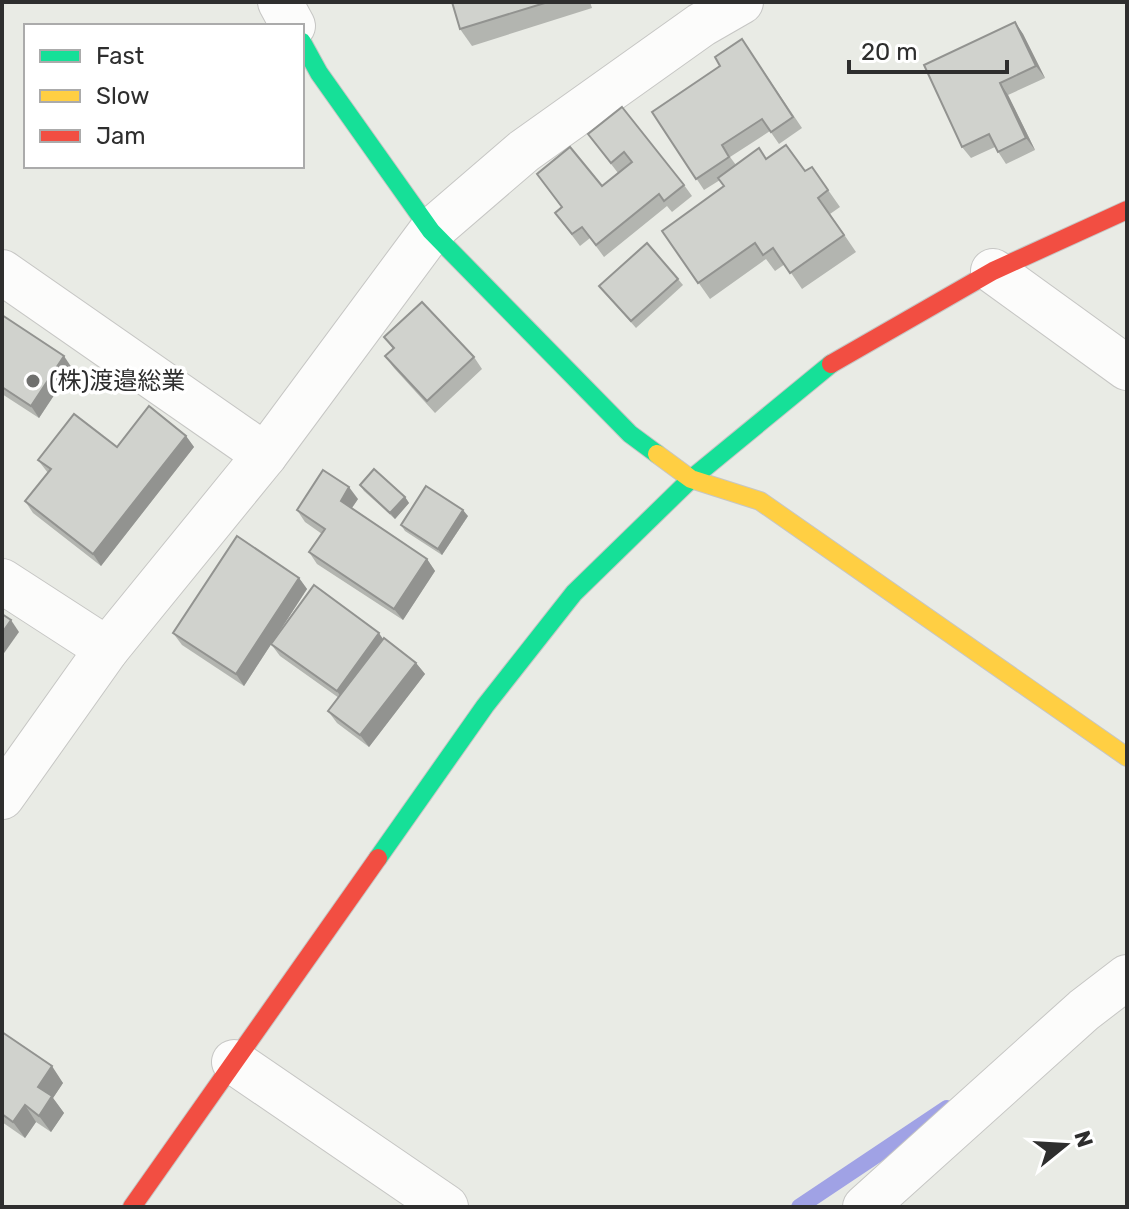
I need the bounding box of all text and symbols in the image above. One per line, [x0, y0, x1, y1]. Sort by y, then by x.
legend [24, 24, 304, 168]
scale bar [849, 24, 1007, 74]
text: 20 m [861, 38, 918, 66]
text: Fast [96, 42, 144, 70]
text: Slow [96, 82, 149, 110]
text: Jam [96, 122, 146, 150]
place label: (株)渡邉総業 [49, 367, 185, 395]
marker: (株)渡邉総業 [24, 372, 42, 390]
north arrow [1025, 1105, 1105, 1185]
text: N [1068, 1127, 1099, 1151]

